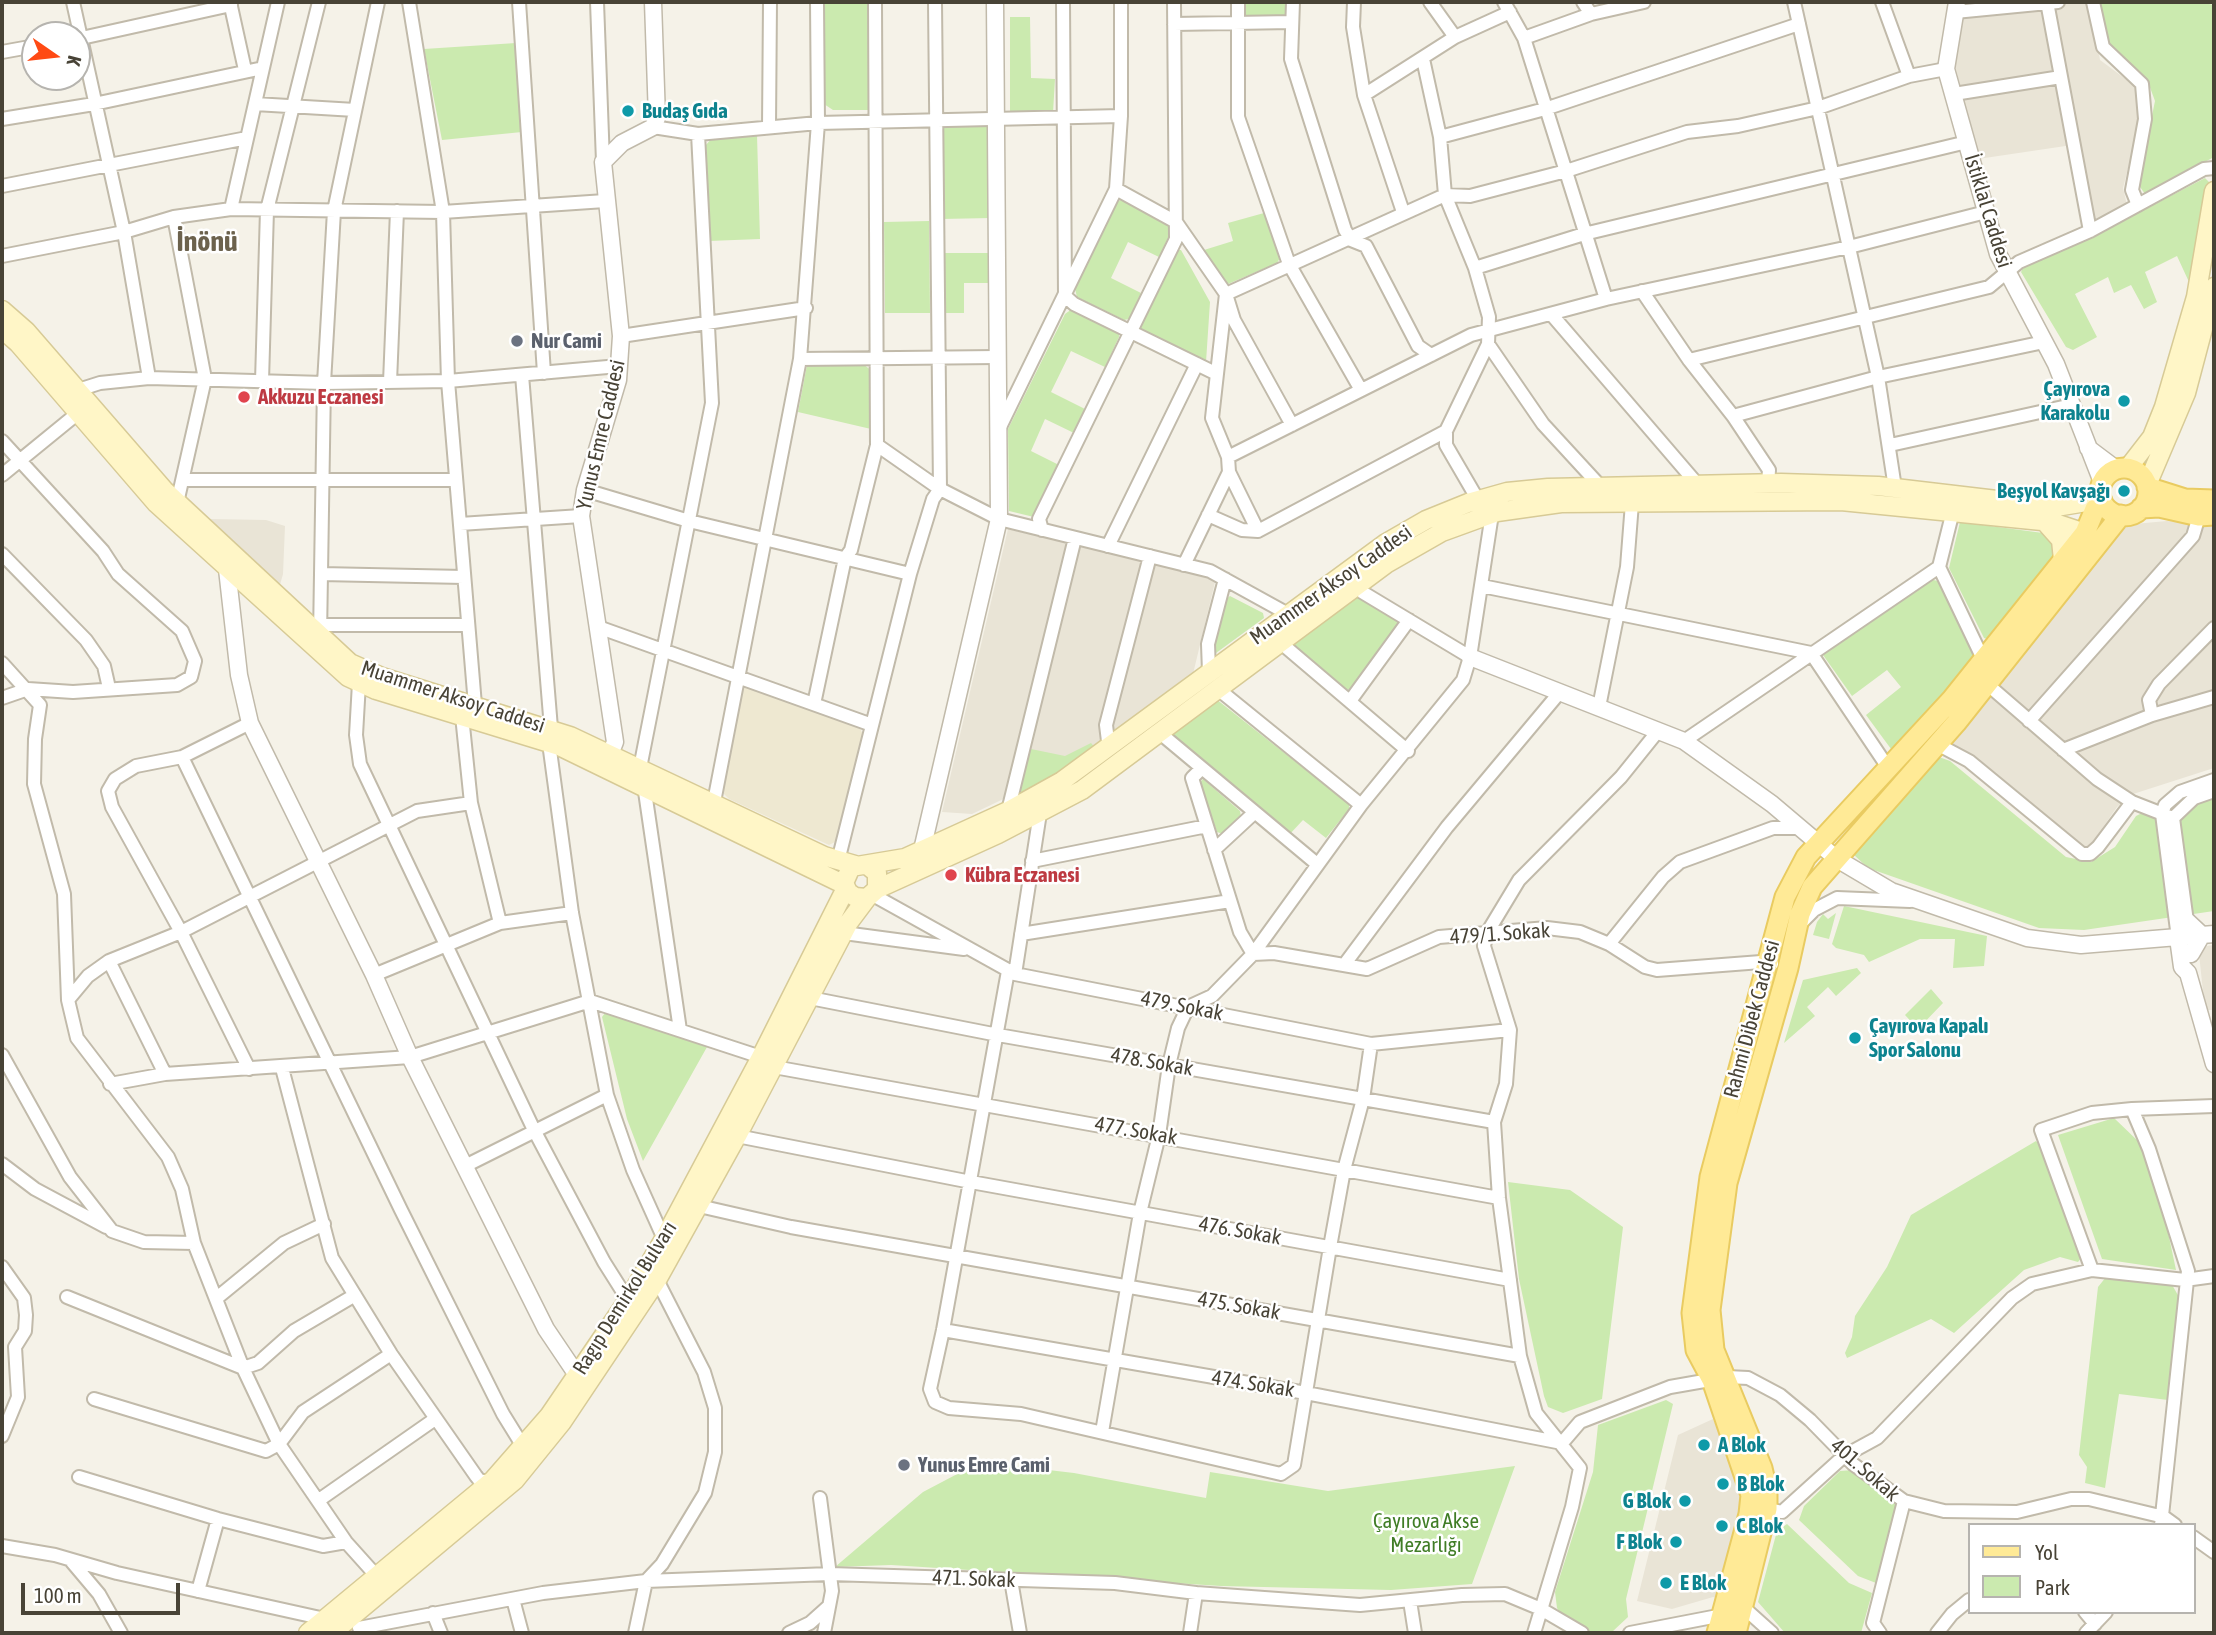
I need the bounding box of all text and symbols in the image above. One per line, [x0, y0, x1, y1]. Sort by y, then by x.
north arrow [21, 21, 91, 91]
text: K [63, 53, 86, 68]
place label: Budaş Gıda [642, 98, 728, 124]
marker: Budaş Gıda [620, 103, 636, 119]
street label: İstiklal Caddesi [1959, 151, 2017, 271]
district label: İnönü [177, 225, 237, 259]
place label: Nur Cami [531, 328, 602, 354]
marker: Nur Cami [509, 333, 525, 349]
street label: Yunus Emre Caddesi [571, 357, 631, 513]
place label: Çayırova Karakolu [2040, 376, 2110, 426]
place label: Akkuzu Eczanesi [258, 384, 383, 410]
marker: Akkuzu Eczanesi [236, 389, 252, 405]
marker: Çayırova Karakolu [2116, 393, 2132, 409]
place label: Beşyol Kavşağı [1997, 478, 2110, 504]
marker: Beşyol Kavşağı [2116, 483, 2132, 499]
street label: Muammer Aksoy Caddesi [1245, 520, 1417, 650]
street label: Muammer Aksoy Caddesi [358, 655, 548, 739]
place label: Kübra Eczanesi [965, 862, 1080, 888]
marker: Kübra Eczanesi [943, 867, 959, 883]
street label: 479/1. Sokak [1449, 918, 1551, 950]
street label: Rahmi Dibek Caddesi [1719, 937, 1785, 1101]
street label: 479. Sokak [1139, 986, 1225, 1026]
place label: Çayırova Kapalı Spor Salonu [1869, 1013, 1988, 1063]
marker: Çayırova Kapalı Spor Salonu [1847, 1030, 1863, 1046]
street label: 478. Sokak [1109, 1042, 1195, 1082]
street label: 477. Sokak [1093, 1111, 1179, 1151]
street label: 476. Sokak [1197, 1211, 1283, 1251]
street label: Ragıp Demirkol Bulvarı [568, 1217, 682, 1379]
street label: 475. Sokak [1196, 1286, 1282, 1326]
street label: 474. Sokak [1210, 1365, 1296, 1403]
place label: A Blok [1718, 1432, 1766, 1458]
street label: 401. Sokak [1825, 1433, 1905, 1507]
marker: A Blok [1696, 1437, 1712, 1453]
place label: Yunus Emre Cami [918, 1452, 1050, 1478]
marker: Yunus Emre Cami [896, 1457, 912, 1473]
place label: B Blok [1737, 1471, 1784, 1497]
marker: B Blok [1715, 1476, 1731, 1492]
place label: G Blok [1623, 1488, 1671, 1514]
marker: G Blok [1677, 1493, 1693, 1509]
park label: Çayırova Akse Mezarlığı [1373, 1508, 1479, 1558]
place label: C Blok [1736, 1513, 1783, 1539]
marker: C Blok [1714, 1518, 1730, 1534]
legend [1968, 1523, 2195, 1614]
place label: F Blok [1616, 1529, 1662, 1555]
marker: F Blok [1668, 1534, 1684, 1550]
text: Yol [2035, 1540, 2059, 1564]
street label: 471. Sokak [932, 1565, 1016, 1593]
scale bar [24, 1568, 184, 1612]
place label: E Blok [1680, 1570, 1726, 1596]
marker: E Blok [1658, 1575, 1674, 1591]
text: Park [2035, 1575, 2070, 1599]
text: 100 m [34, 1583, 82, 1607]

